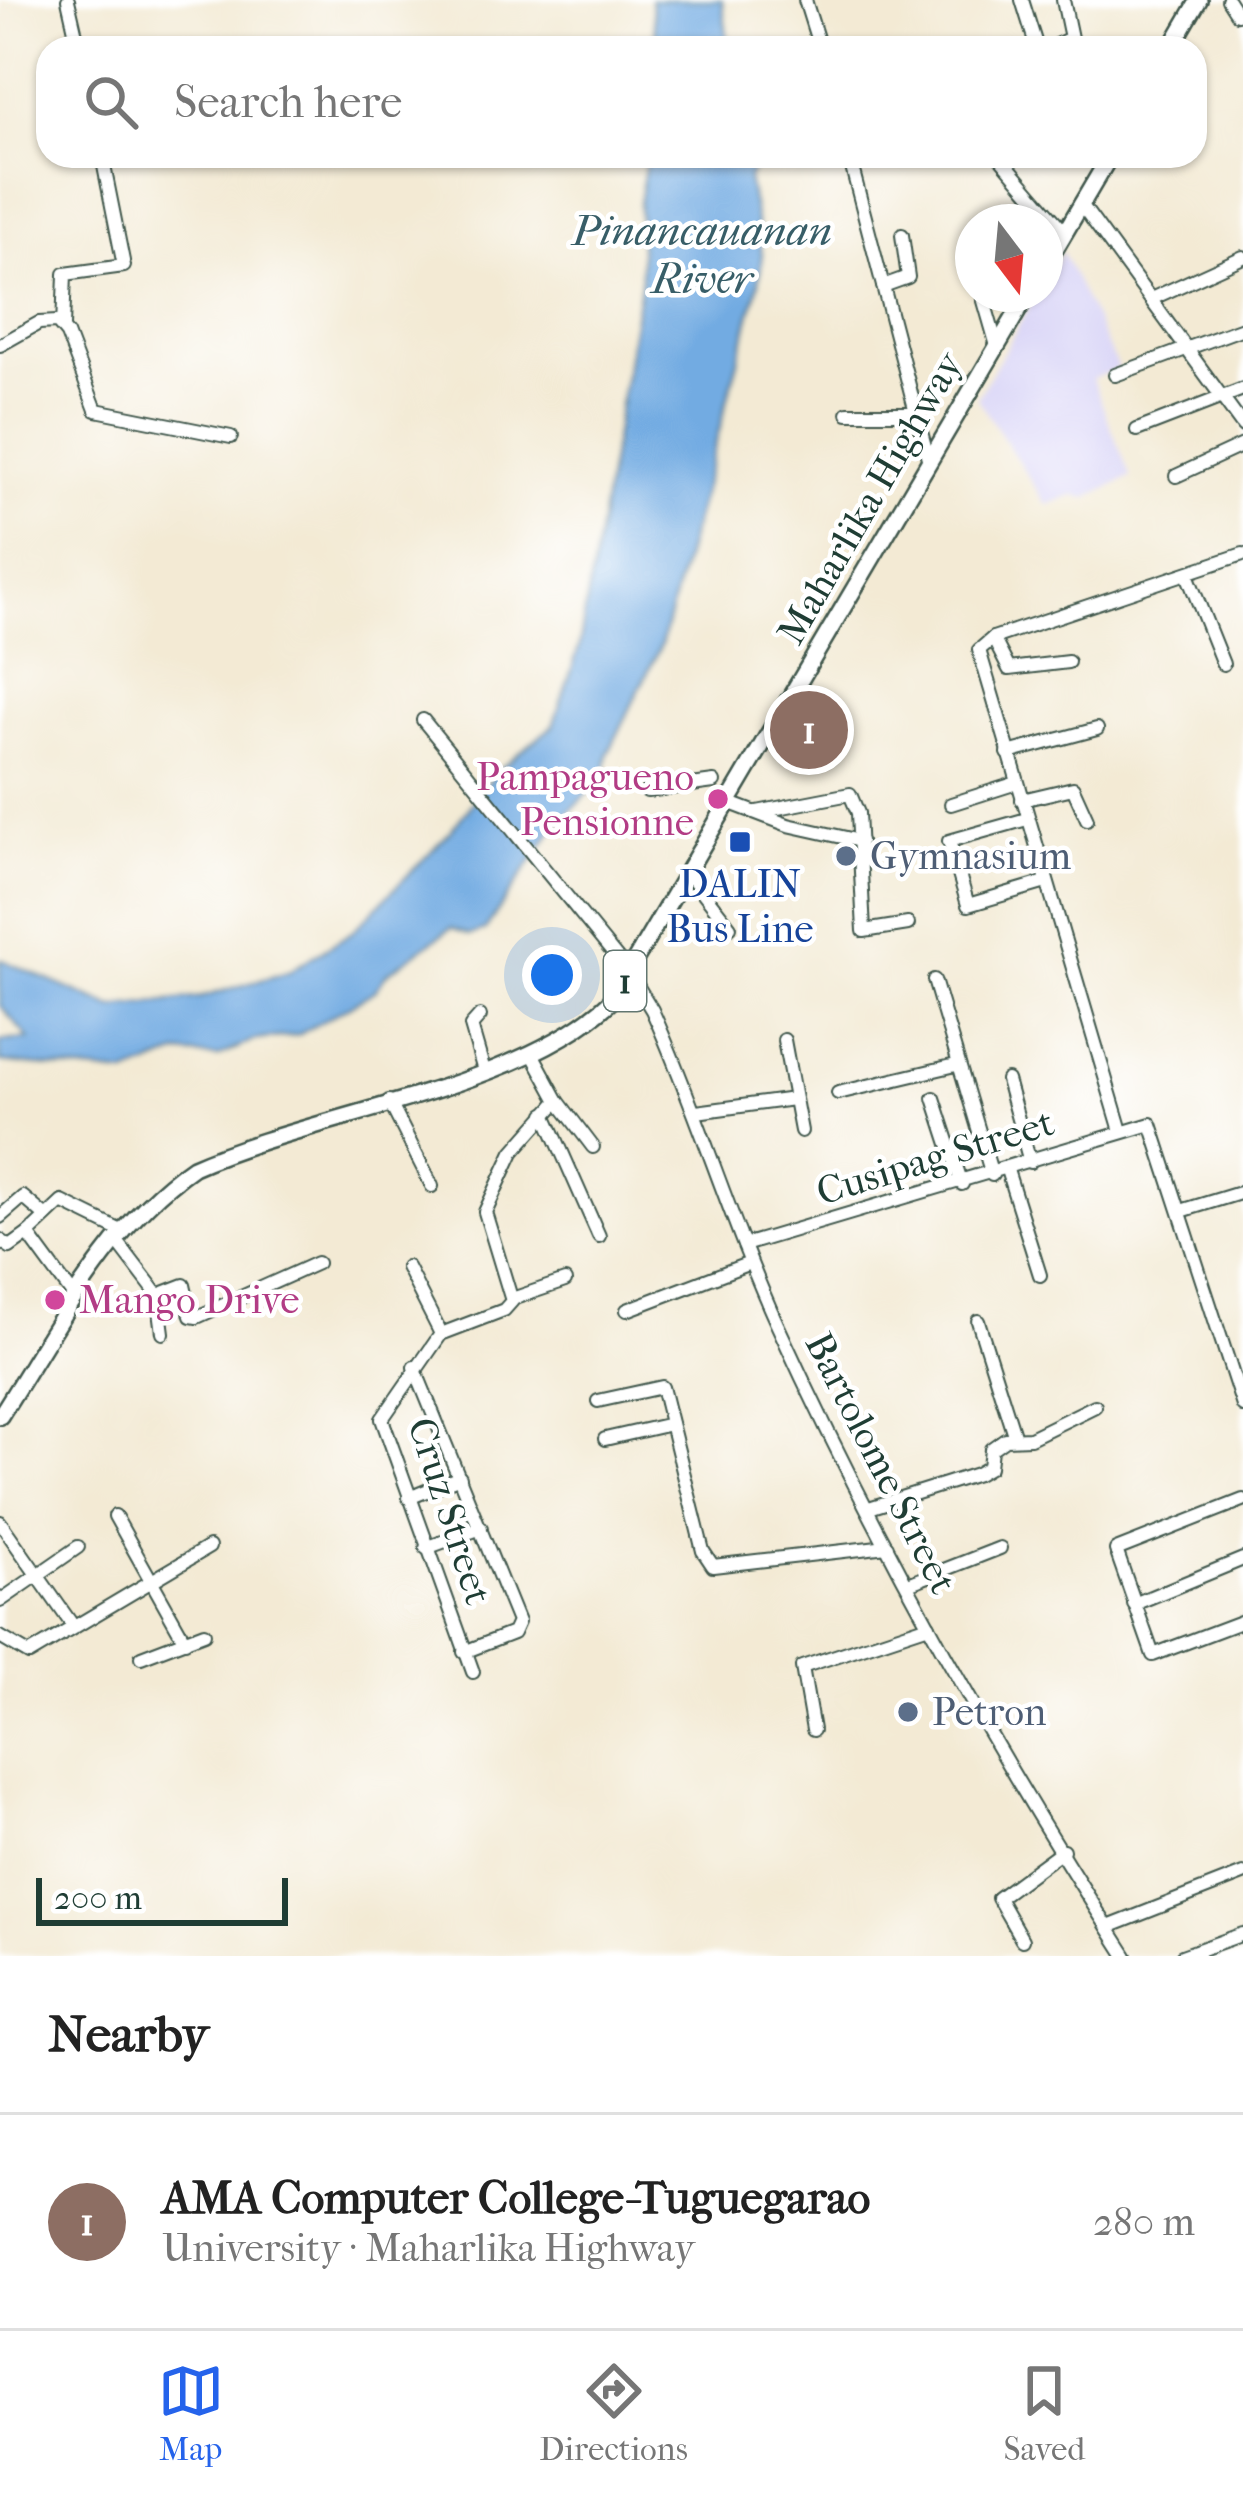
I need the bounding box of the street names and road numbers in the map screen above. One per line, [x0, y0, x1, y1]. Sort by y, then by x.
street label: Maharlika Highway [768, 343, 973, 652]
road number: 1 [604, 951, 646, 1011]
street label: Cusipag Street [811, 1099, 1059, 1215]
street label: Bartolome Street [795, 1325, 967, 1601]
street label: Cruz Street [398, 1412, 502, 1610]

